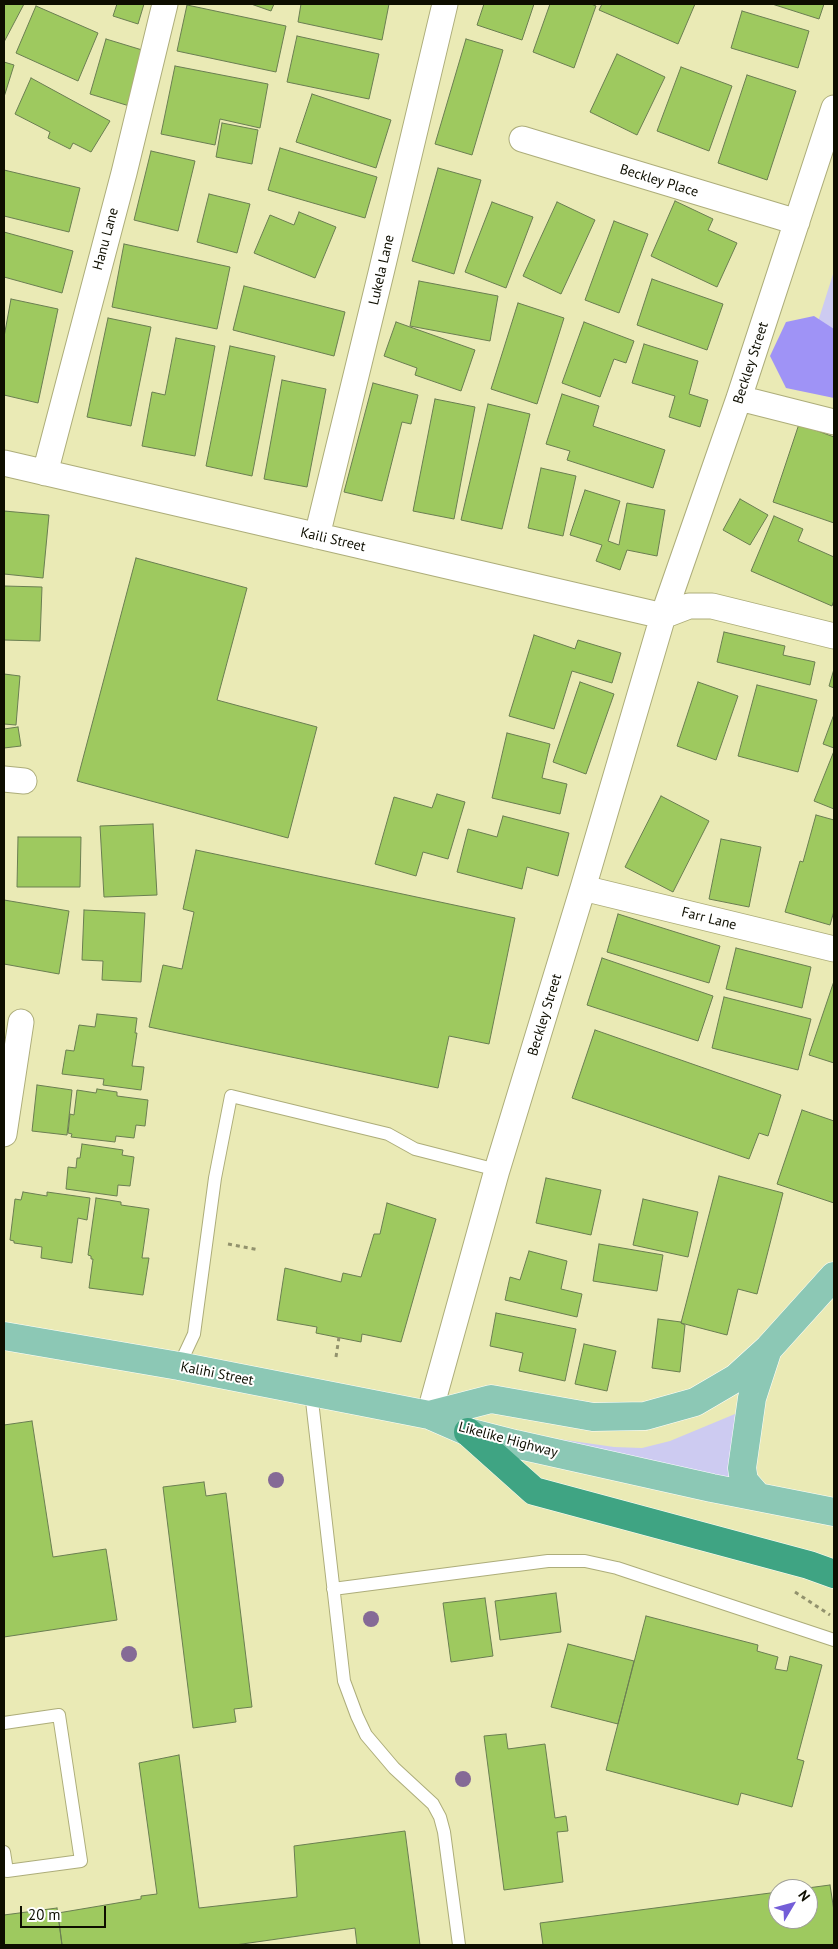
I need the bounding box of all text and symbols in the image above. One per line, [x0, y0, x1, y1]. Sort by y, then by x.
street label: Beckley Place [618, 161, 700, 201]
street label: Hanu Lane [90, 206, 122, 272]
street label: Lukela Lane [366, 233, 398, 307]
street label: Beckley Street [730, 320, 772, 406]
street label: Kaili Street [299, 524, 367, 556]
street label: Farr Lane [680, 904, 738, 934]
street label: Beckley Street [525, 972, 565, 1058]
street label: Kalihi Street [179, 1359, 255, 1389]
street label: Likelike Highway [457, 1419, 559, 1461]
north arrow [768, 1879, 818, 1929]
text: N [794, 1886, 814, 1905]
scale bar [22, 1896, 109, 1928]
text: 20 m [28, 1905, 61, 1924]

